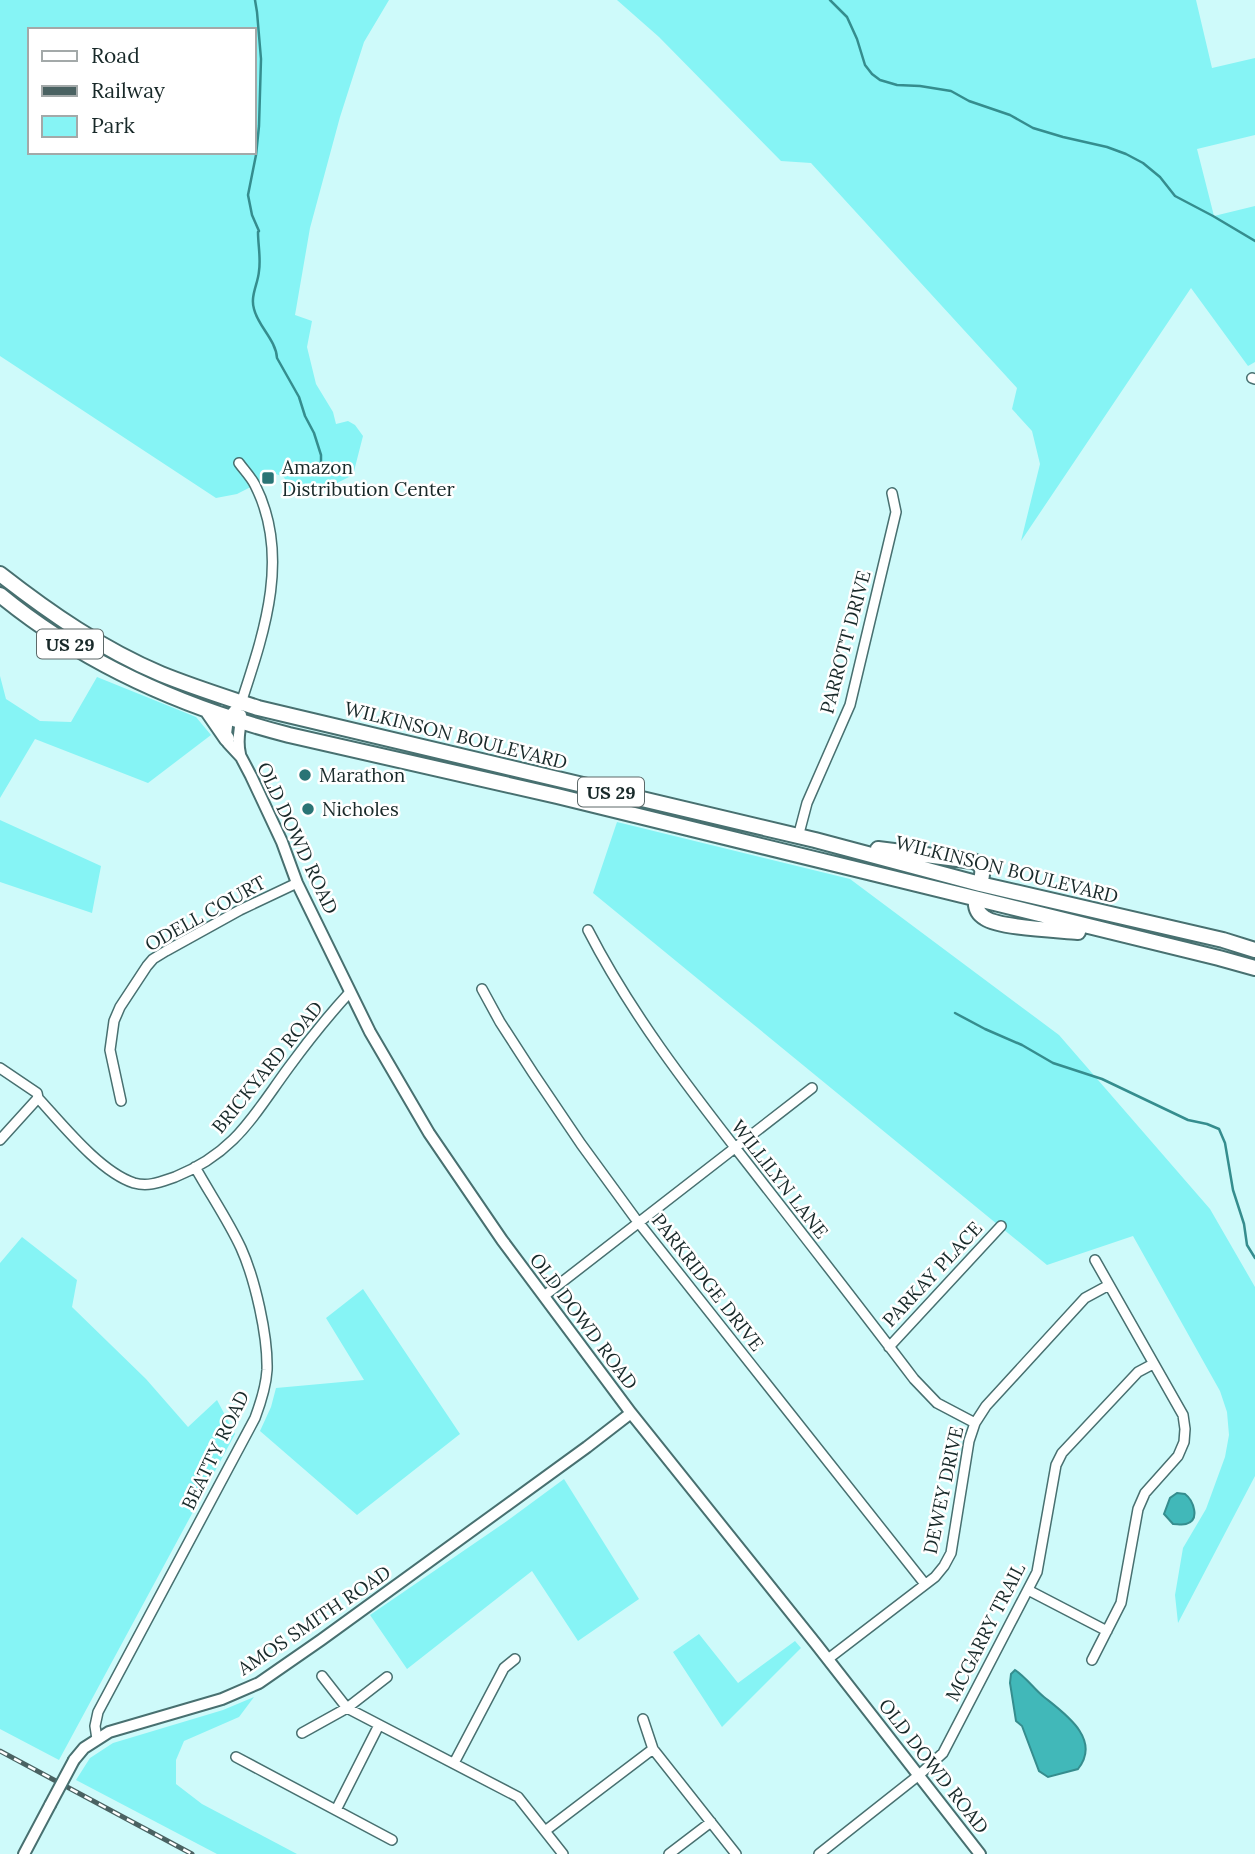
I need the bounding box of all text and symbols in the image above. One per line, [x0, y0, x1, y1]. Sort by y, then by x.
legend [28, 28, 256, 154]
text: Road [91, 42, 140, 69]
text: Railway [91, 77, 165, 104]
text: Park [91, 112, 135, 139]
place label: Amazon Distribution Center [281, 455, 456, 501]
marker: Amazon Distribution Center [260, 470, 276, 486]
street label: PARROTT DRIVE [814, 568, 876, 716]
road number: US 29 [37, 630, 103, 658]
street label: WILKINSON BOULEVARD [342, 696, 570, 774]
street label: OLD DOWD ROAD [252, 758, 344, 918]
place label: Marathon [319, 763, 405, 787]
marker: Marathon [297, 767, 313, 783]
road number: US 29 [578, 778, 644, 806]
place label: Nicholes [322, 797, 399, 821]
marker: Nicholes [300, 801, 316, 817]
street label: WILKINSON BOULEVARD [893, 830, 1121, 908]
street label: ODELL COURT [140, 870, 270, 956]
street label: BRICKYARD ROAD [206, 996, 328, 1138]
street label: WILLILYN LANE [726, 1115, 834, 1243]
street label: PARKRIDGE DRIVE [647, 1208, 769, 1356]
street label: PARKAY PLACE [877, 1216, 987, 1332]
street label: OLD DOWD ROAD [525, 1248, 643, 1394]
street label: BEATTY ROAD [176, 1387, 254, 1513]
street label: DEWEY DRIVE [918, 1424, 968, 1556]
street label: MCGARRY TRAIL [940, 1559, 1030, 1705]
street label: AMOS SMITH ROAD [232, 1560, 395, 1681]
street label: OLD DOWD ROAD [874, 1694, 994, 1838]

